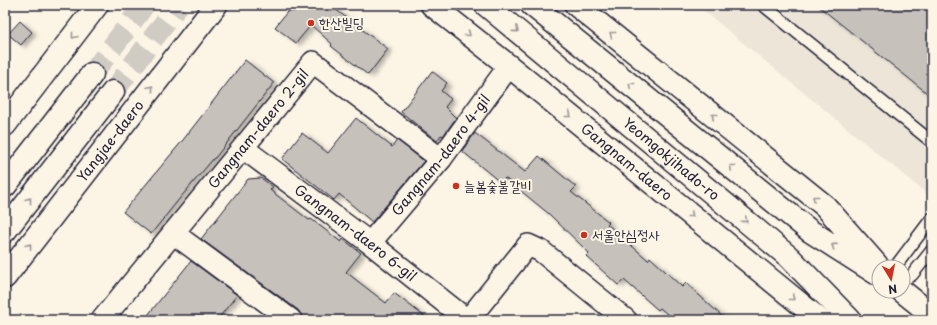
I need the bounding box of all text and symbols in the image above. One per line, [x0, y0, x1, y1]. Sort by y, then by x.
place label: 한산빌딩 [319, 12, 364, 33]
marker: 한산빌딩 [306, 18, 316, 28]
one-way arrow [512, 25, 519, 32]
one-way arrow [463, 29, 470, 36]
one-way arrow [71, 31, 78, 38]
one-way arrow [610, 32, 617, 39]
street label: Gangnam-daero 2-gil [202, 64, 313, 193]
one-way arrow [628, 83, 635, 90]
one-way arrow [147, 86, 154, 93]
street label: Gangnam-daero 4-gil [386, 90, 495, 220]
street label: Yangjae-daero [72, 95, 149, 186]
one-way arrow [565, 111, 572, 118]
street label: Yeomgokjihado-ro [619, 112, 725, 205]
one-way arrow [711, 114, 718, 121]
street label: Gangnam-daero [577, 118, 677, 205]
one-way arrow [729, 165, 736, 172]
place label: 늘봄숯불갈비 [464, 175, 532, 196]
street label: Gangnam-daero 6-gil [290, 179, 421, 286]
marker: 늘봄숯불갈비 [451, 181, 461, 191]
one-way arrow [812, 195, 819, 202]
one-way arrow [24, 197, 31, 204]
one-way arrow [687, 211, 694, 218]
one-way arrow [741, 216, 748, 223]
place label: 서울안심정사 [592, 224, 660, 245]
marker: 서울안심정사 [579, 230, 589, 240]
one-way arrow [24, 244, 31, 251]
one-way arrow [832, 244, 839, 251]
north arrow [871, 259, 911, 299]
text: N [887, 280, 899, 299]
one-way arrow [788, 293, 795, 300]

